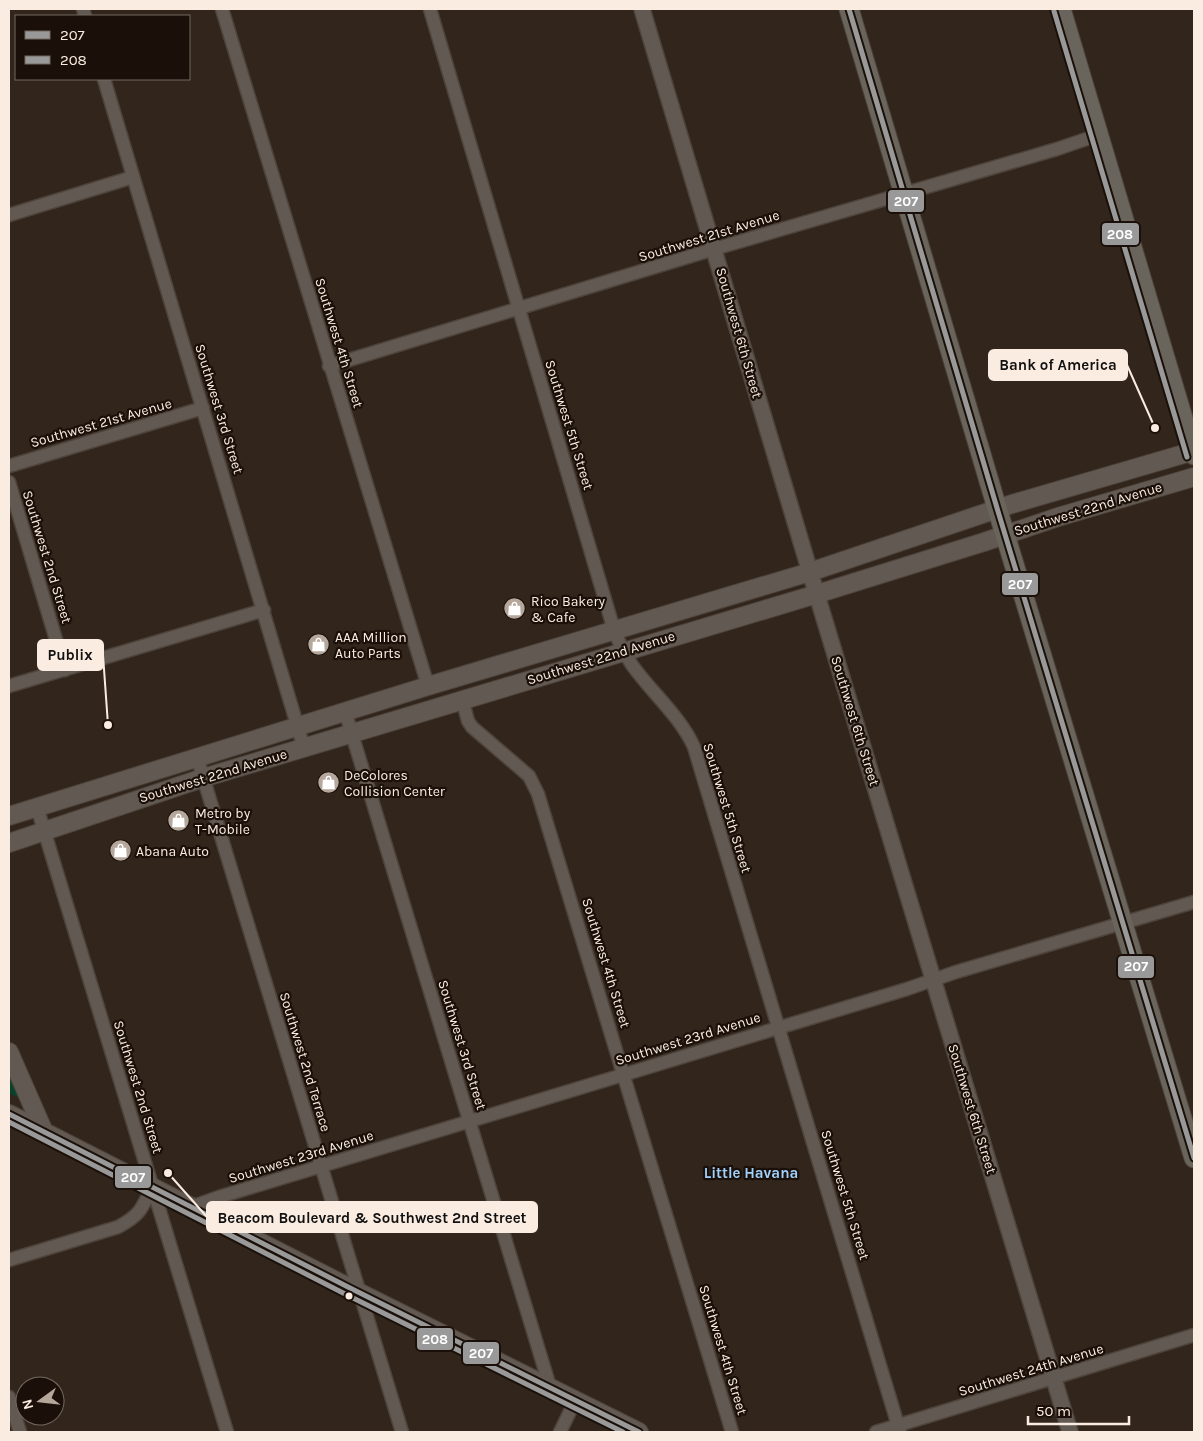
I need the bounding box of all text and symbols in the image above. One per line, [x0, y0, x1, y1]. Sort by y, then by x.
legend [15, 15, 190, 80]
text: 207 [60, 26, 85, 44]
text: 208 [60, 51, 87, 69]
line badge: 207 [887, 189, 925, 213]
text: 207 [894, 193, 918, 210]
street label: Southwest 21st Avenue [637, 206, 781, 266]
line badge: 208 [1101, 222, 1140, 246]
text: 208 [1107, 226, 1133, 243]
street label: Southwest 6th Street [712, 266, 766, 400]
street label: Southwest 4th Street [311, 276, 367, 410]
street label: Southwest 3rd Street [191, 342, 247, 476]
callout: Bank of America [989, 350, 1127, 380]
text: Bank of America [999, 356, 1117, 374]
street label: Southwest 5th Street [541, 358, 597, 492]
street label: Southwest 21st Avenue [28, 395, 174, 451]
street label: Southwest 22nd Avenue [1012, 478, 1164, 540]
street label: Southwest 2nd Street [19, 488, 75, 626]
line badge: 207 [1001, 572, 1039, 596]
text: 207 [1008, 576, 1032, 593]
place label: Rico Bakery & Cafe [531, 593, 605, 626]
shop icon: Rico Bakery & Cafe [503, 597, 527, 621]
street label: Southwest 22nd Avenue [525, 627, 677, 689]
place label: AAA Million Auto Parts [335, 629, 407, 662]
shop icon: AAA Million Auto Parts [307, 633, 331, 657]
callout: Publix [38, 640, 103, 670]
text: Publix [47, 646, 93, 664]
street label: Southwest 6th Street [827, 654, 883, 788]
street label: Southwest 5th Street [699, 741, 755, 875]
street label: Southwest 22nd Avenue [137, 745, 289, 807]
place label: DeColores Collision Center [344, 767, 446, 800]
shop icon: DeColores Collision Center [316, 771, 340, 795]
place label: Metro by T-Mobile [195, 805, 251, 838]
shop icon: Metro by T-Mobile [167, 809, 191, 833]
shop icon: Abana Auto [108, 839, 132, 863]
place label: Abana Auto [136, 843, 209, 860]
street label: Southwest 4th Street [578, 896, 634, 1030]
line badge: 207 [1117, 955, 1155, 979]
text: 207 [1124, 958, 1148, 975]
street label: Southwest 3rd Street [434, 978, 490, 1112]
street label: Southwest 2nd Terrace [276, 990, 334, 1134]
street label: Southwest 23rd Avenue [613, 1009, 763, 1069]
street label: Southwest 2nd Street [110, 1018, 166, 1156]
street label: Southwest 6th Street [944, 1042, 1000, 1176]
street label: Southwest 23rd Avenue [226, 1127, 376, 1187]
street label: Southwest 5th Street [817, 1128, 873, 1262]
district label: Little Havana [704, 1164, 798, 1182]
line badge: 207 [114, 1165, 152, 1189]
text: 207 [121, 1169, 145, 1186]
callout: Beacom Boulevard & Southwest 2nd Street [207, 1202, 537, 1232]
text: Beacom Boulevard & Southwest 2nd Street [217, 1209, 527, 1227]
street label: Southwest 4th Street [695, 1283, 751, 1417]
unlabelled marker [344, 1291, 354, 1301]
line badge: 208 [416, 1327, 454, 1351]
text: 208 [422, 1331, 448, 1348]
street label: Southwest 24th Avenue [956, 1340, 1106, 1400]
line badge: 207 [462, 1341, 500, 1365]
text: 207 [469, 1345, 493, 1362]
north arrow [15, 1376, 65, 1426]
scale bar [1028, 1394, 1129, 1426]
text: N [18, 1397, 37, 1411]
text: 50 m [1036, 1402, 1071, 1420]

